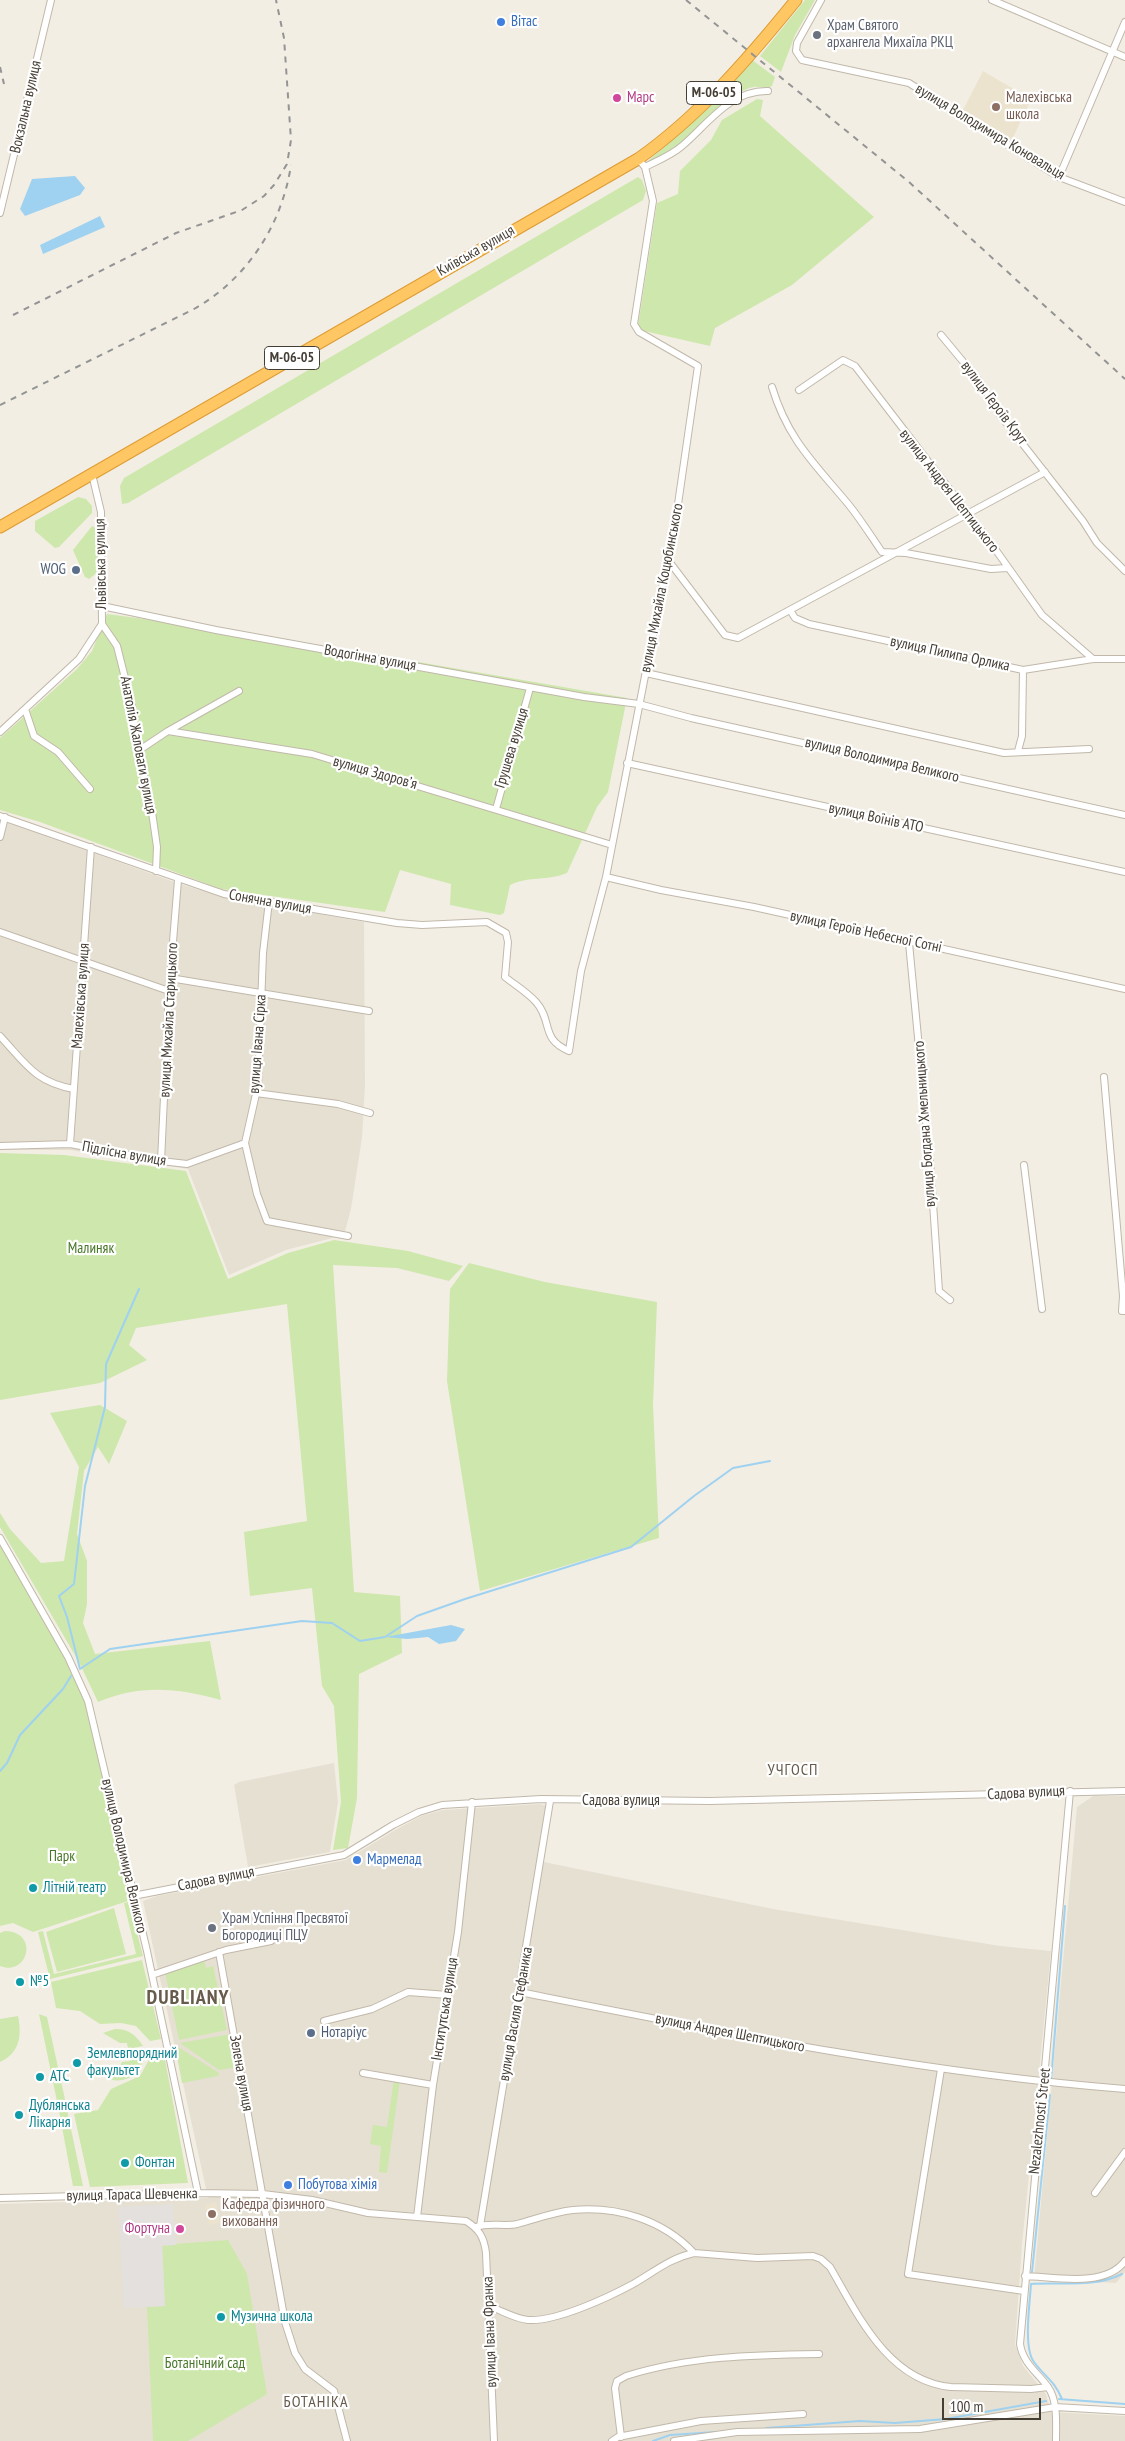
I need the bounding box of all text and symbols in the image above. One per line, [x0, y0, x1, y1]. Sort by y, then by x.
place label: Вітас [511, 13, 537, 31]
marker: Вітас [495, 16, 507, 28]
place label: Храм Святого архангела Михаїла РКЦ [827, 17, 953, 52]
marker: Храм Святого архангела Михаїла РКЦ [811, 29, 823, 41]
street label: Вокзальна вулиця [7, 59, 45, 155]
street label: вулиця Володимира Коновальця [912, 80, 1068, 184]
road number: М-06-05 [686, 82, 742, 105]
place label: Марс [627, 89, 654, 107]
place label: Малехівська школа [1006, 89, 1072, 124]
marker: Марс [611, 92, 623, 104]
marker: Малехівська школа [990, 101, 1002, 113]
street label: Київська вулиця [434, 222, 518, 280]
road number: М-06-05 [264, 346, 320, 369]
street label: вулиця Героїв Крут [957, 358, 1031, 448]
street label: вулиця Андрея Шептицького [895, 426, 1003, 556]
street label: вулиця Михайла Коцюбинського [637, 502, 687, 674]
street label: Львівська вулиця [91, 518, 111, 610]
place label: WOG [41, 561, 66, 579]
marker: WOG [70, 564, 82, 576]
street label: вулиця Пилипа Орлика [889, 633, 1011, 675]
street label: Водогінна вулиця [323, 641, 417, 675]
street label: Анатолія Жаловаги вулиця [116, 674, 160, 816]
street label: Грушева вулиця [491, 706, 533, 790]
street label: вулиця Володимира Великого [803, 733, 961, 787]
street label: вулиця Здоровʼя [331, 752, 419, 794]
street label: вулиця Воїнів АТО [827, 799, 925, 837]
street label: Сонячна вулиця [227, 886, 313, 918]
street label: вулиця Героїв Небесної Сотні [788, 907, 944, 957]
street label: вулиця Михайла Старицького [156, 942, 182, 1098]
street label: Малехівська вулиця [68, 943, 94, 1049]
street label: вулиця Івана Сірка [246, 994, 270, 1094]
street label: вулиця Богдана Хмельницького [910, 1040, 940, 1208]
street label: Підлісна вулиця [81, 1138, 167, 1170]
park label: Малиняк [68, 1240, 114, 1258]
district label: УЧГОСП [767, 1760, 819, 1780]
street label: вулиця Володимира Великого [97, 1777, 151, 1935]
street label: Садова вулиця [987, 1782, 1065, 1804]
street label: Садова вулиця [582, 1792, 660, 1810]
park label: Парк [49, 1848, 75, 1866]
place label: Мармелад [367, 1851, 422, 1869]
marker: Мармелад [351, 1854, 363, 1866]
street label: Садова вулиця [176, 1863, 256, 1895]
place label: Літній театр [43, 1879, 106, 1897]
marker: Літній театр [27, 1882, 39, 1894]
place label: Храм Успіння Пресвятої Богородиці ПЦУ [222, 1910, 348, 1945]
marker: Храм Успіння Пресвятої Богородиці ПЦУ [206, 1922, 218, 1934]
street label: вулиця Василя Стефаника [495, 1946, 537, 2082]
street label: Інститутська вулиця [428, 1956, 462, 2062]
place label: №5 [30, 1973, 49, 1991]
marker: №5 [14, 1976, 26, 1988]
district label: DUBLIANY [146, 1986, 230, 2010]
street label: вулиця Андрея Шептицького [654, 2010, 806, 2056]
place label: Нотаріус [321, 2024, 367, 2042]
marker: Нотаріус [305, 2027, 317, 2039]
street label: Зелена вулиця [225, 2033, 257, 2113]
place label: Землевпорядний факультет [87, 2045, 177, 2080]
marker: Землевпорядний факультет [71, 2057, 83, 2069]
street label: Nezalezhnosti Street [1025, 2067, 1055, 2175]
place label: АТС [50, 2068, 69, 2086]
marker: АТС [34, 2071, 46, 2083]
place label: Дублянська Лікарня [29, 2097, 90, 2132]
marker: Дублянська Лікарня [13, 2109, 25, 2121]
place label: Фонтан [135, 2154, 175, 2172]
marker: Фонтан [119, 2157, 131, 2169]
place label: Побутова хімія [298, 2176, 377, 2194]
marker: Побутова хімія [282, 2179, 294, 2191]
street label: вулиця Тараса Шевченка [66, 2185, 198, 2205]
place label: Кафедра фізичного виховання [222, 2196, 325, 2231]
marker: Кафедра фізичного виховання [206, 2208, 218, 2220]
place label: Фортуна [125, 2220, 170, 2238]
marker: Фортуна [174, 2223, 186, 2235]
street label: вулиця Івана Франка [479, 2276, 501, 2388]
place label: Музична школа [231, 2308, 313, 2326]
marker: Музична школа [215, 2311, 227, 2323]
park label: Ботанічний сад [165, 2355, 245, 2373]
scale bar [945, 2388, 1044, 2420]
district label: БОТАНІКА [283, 2392, 349, 2412]
text: 100 m [950, 2397, 983, 2416]

